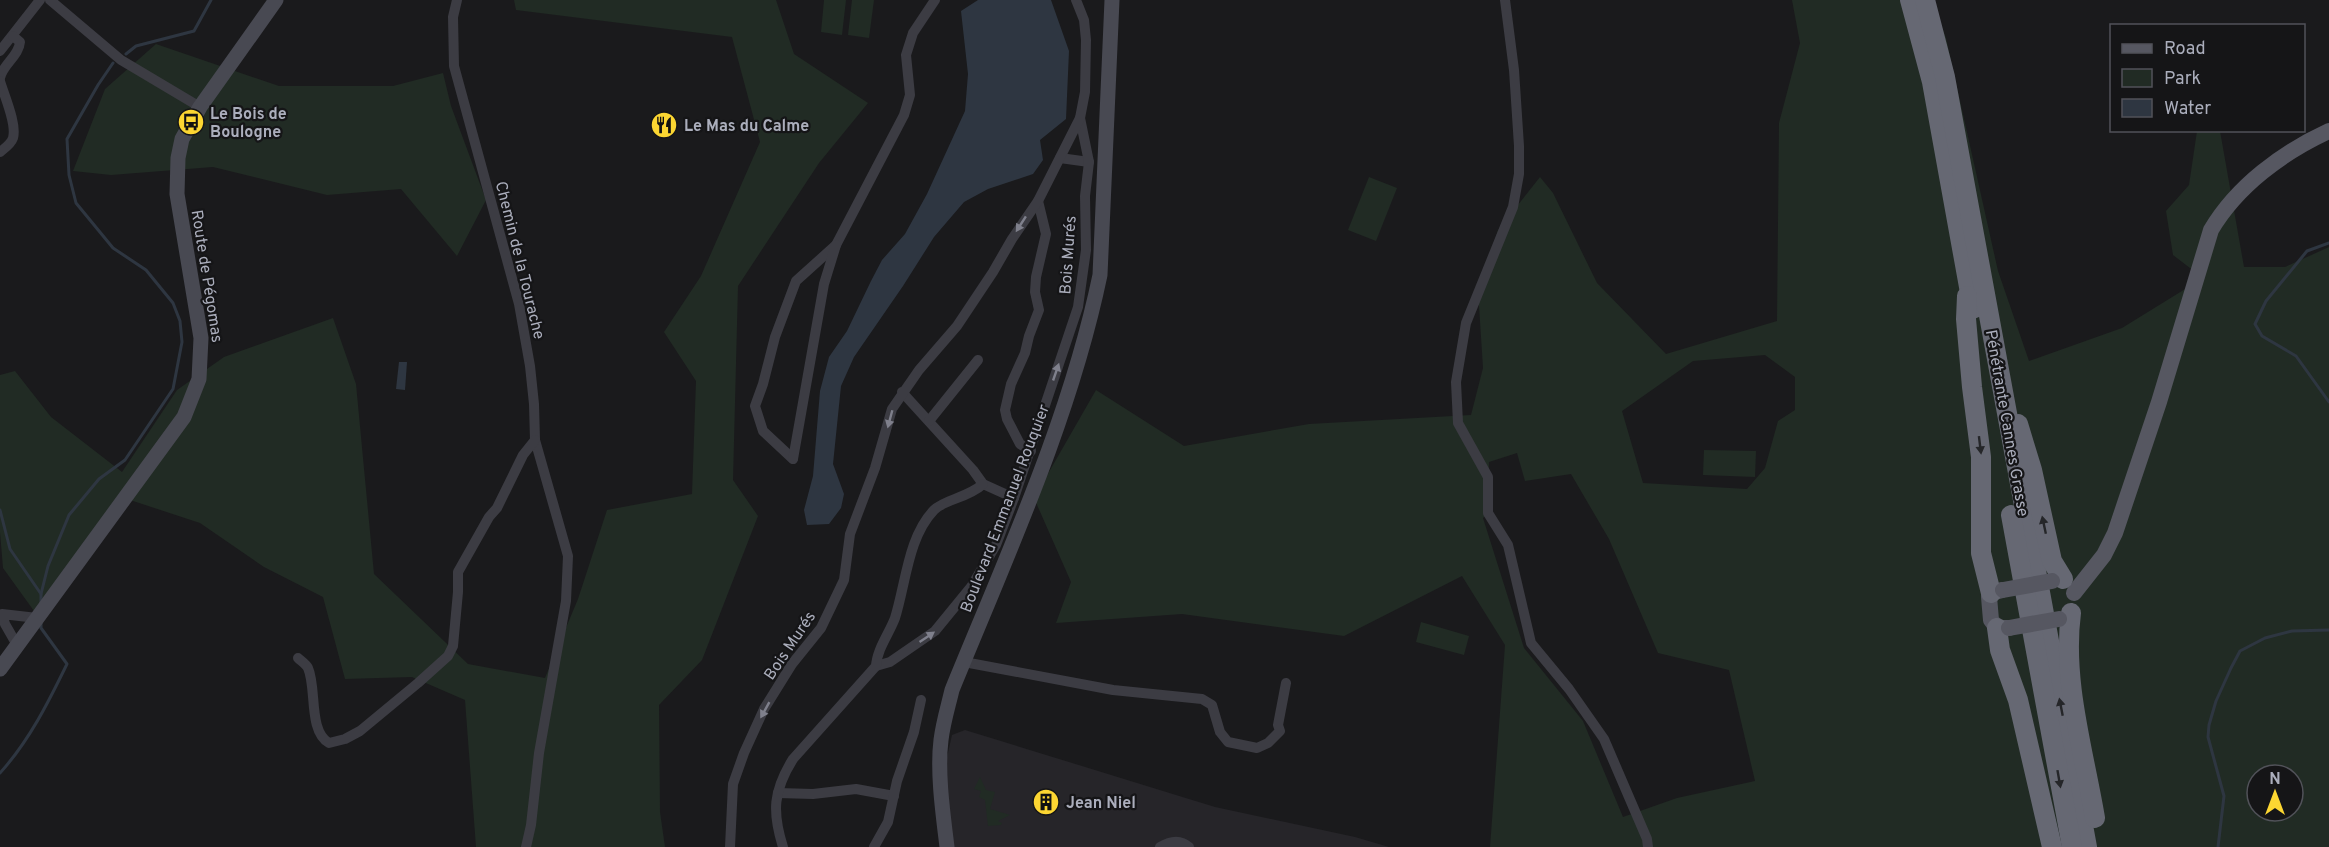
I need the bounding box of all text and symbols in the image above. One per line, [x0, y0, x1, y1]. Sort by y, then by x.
legend [2110, 24, 2305, 132]
text: Road [2164, 38, 2206, 61]
text: Park [2164, 68, 2201, 91]
text: Water [2164, 98, 2211, 121]
place label: Le Bois de Boulogne [210, 105, 287, 143]
bus stop icon: Le Bois de Boulogne [176, 107, 206, 137]
restaurant icon: Le Mas du Calme [649, 110, 679, 140]
place label: Le Mas du Calme [684, 117, 809, 137]
street label: Chemin de la Tourache [490, 179, 548, 342]
street label: Route de Pégomas [186, 209, 226, 344]
street label: Bois Murés [1056, 215, 1082, 295]
one-way arrow [1016, 216, 1027, 232]
street label: Pénétrante Cannes Grasse [1980, 328, 2032, 518]
one-way arrow [1052, 362, 1062, 380]
street label: Boulevard Emmanuel Rouquier [957, 402, 1055, 616]
one-way arrow [884, 410, 894, 428]
one-way arrow [1975, 436, 1984, 455]
one-way arrow [2039, 515, 2048, 534]
street label: Bois Murés [760, 608, 821, 684]
one-way arrow [918, 631, 934, 643]
one-way arrow [2056, 697, 2065, 716]
one-way arrow [760, 702, 770, 719]
north arrow [2245, 763, 2305, 823]
one-way arrow [2055, 770, 2064, 789]
text: N [2269, 770, 2281, 790]
building icon: Jean Niel [1031, 787, 1061, 817]
place label: Jean Niel [1066, 794, 1136, 814]

